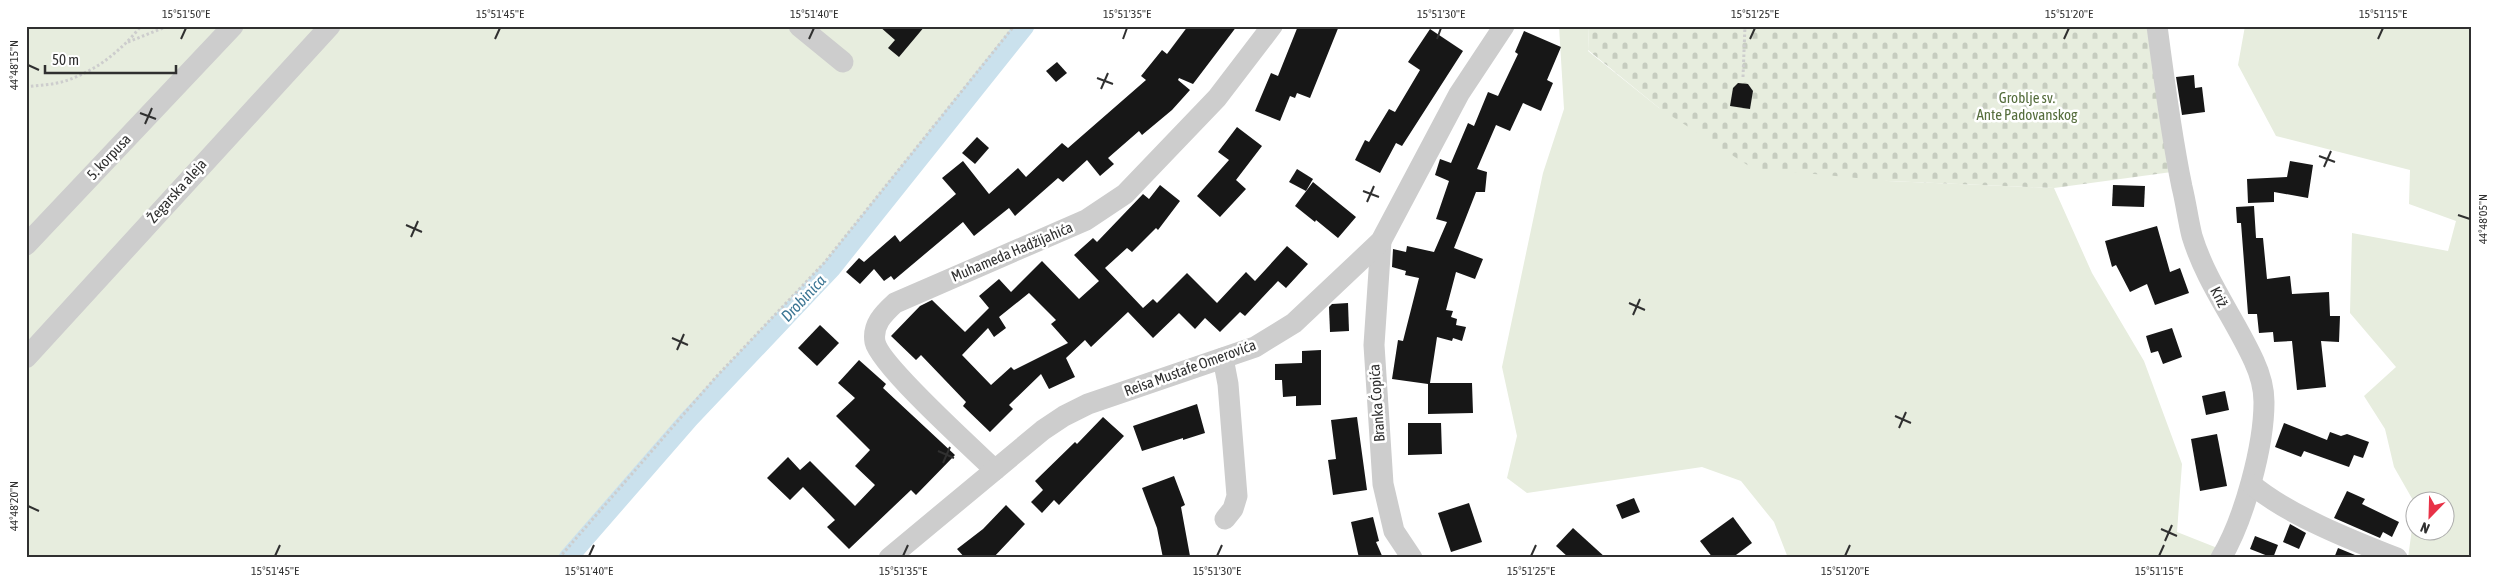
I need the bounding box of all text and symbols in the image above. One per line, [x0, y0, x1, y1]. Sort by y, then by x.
text: 15°51'50"E [162, 7, 210, 21]
text: 15°51'45"E [476, 7, 524, 21]
text: 15°51'40"E [790, 7, 838, 21]
text: 15°51'35"E [1103, 7, 1151, 21]
text: 15°51'30"E [1417, 7, 1465, 21]
text: 15°51'25"E [1731, 7, 1779, 21]
text: 15°51'20"E [2045, 7, 2093, 21]
text: 15°51'15"E [2359, 7, 2407, 21]
text: 44°48'15"N [7, 40, 21, 90]
scale bar [45, 42, 176, 74]
text: 50 m [52, 51, 79, 68]
park label: Groblje sv. Ante Padovanskog [1976, 89, 2078, 123]
street label: 5. korpusa [83, 130, 134, 183]
street label: Žegarska aleja [144, 155, 210, 226]
text: 44°48'05"N [2476, 194, 2490, 244]
street label: Muhameda Hadžijahića [948, 218, 1075, 285]
water label: Drobinica [777, 271, 829, 325]
street label: Križ [2207, 284, 2232, 310]
street label: Reisa Mustafe Omerovića [1122, 336, 1258, 399]
street label: Branka Ćopića [1365, 364, 1388, 443]
text: 44°48'20"N [7, 481, 21, 531]
north arrow [2404, 492, 2454, 542]
text: N [2418, 519, 2432, 537]
text: 15°51'45"E [251, 564, 299, 578]
text: 15°51'40"E [565, 564, 613, 578]
text: 15°51'35"E [879, 564, 927, 578]
text: 15°51'30"E [1193, 564, 1241, 578]
text: 15°51'25"E [1507, 564, 1555, 578]
text: 15°51'20"E [1821, 564, 1869, 578]
text: 15°51'15"E [2135, 564, 2183, 578]

